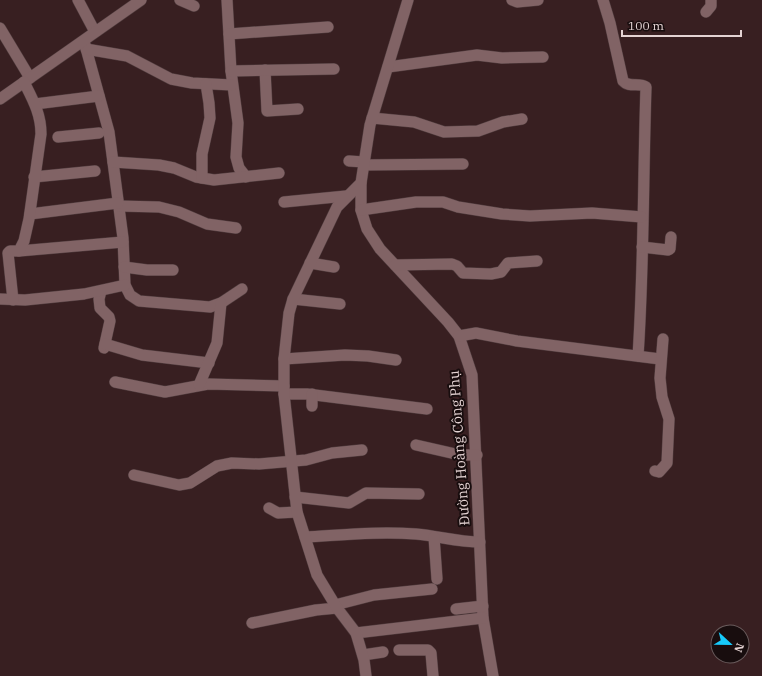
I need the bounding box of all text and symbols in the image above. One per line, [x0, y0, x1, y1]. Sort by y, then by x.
scale bar [622, 12, 741, 38]
text: 100 m [628, 18, 664, 33]
street label: Đường Hoàng Công Phụ [445, 369, 473, 526]
north arrow [710, 624, 750, 664]
text: N [731, 641, 747, 655]

